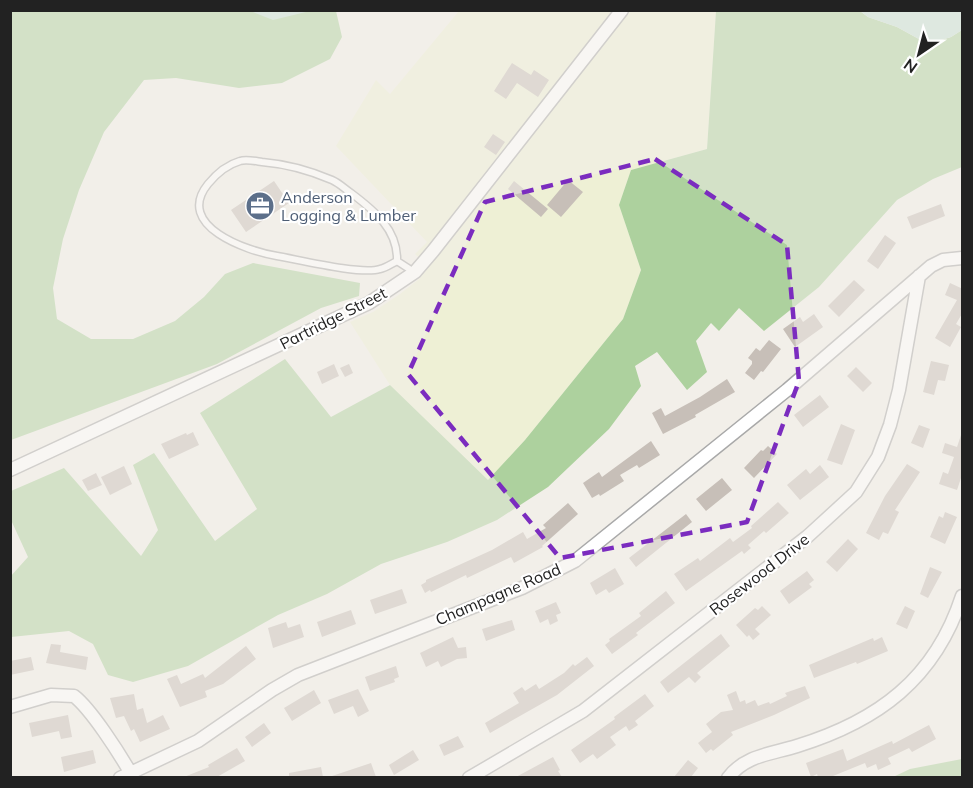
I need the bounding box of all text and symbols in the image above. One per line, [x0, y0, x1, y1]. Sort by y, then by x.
north arrow [889, 24, 949, 84]
text: N [900, 55, 921, 78]
place label: Anderson Logging & Lumber [281, 187, 416, 225]
office icon: Anderson Logging & Lumber [244, 190, 276, 222]
street label: Partridge Street [276, 282, 390, 354]
street label: Rosewood Drive [705, 529, 813, 619]
street label: Champagne Road [432, 559, 564, 629]

